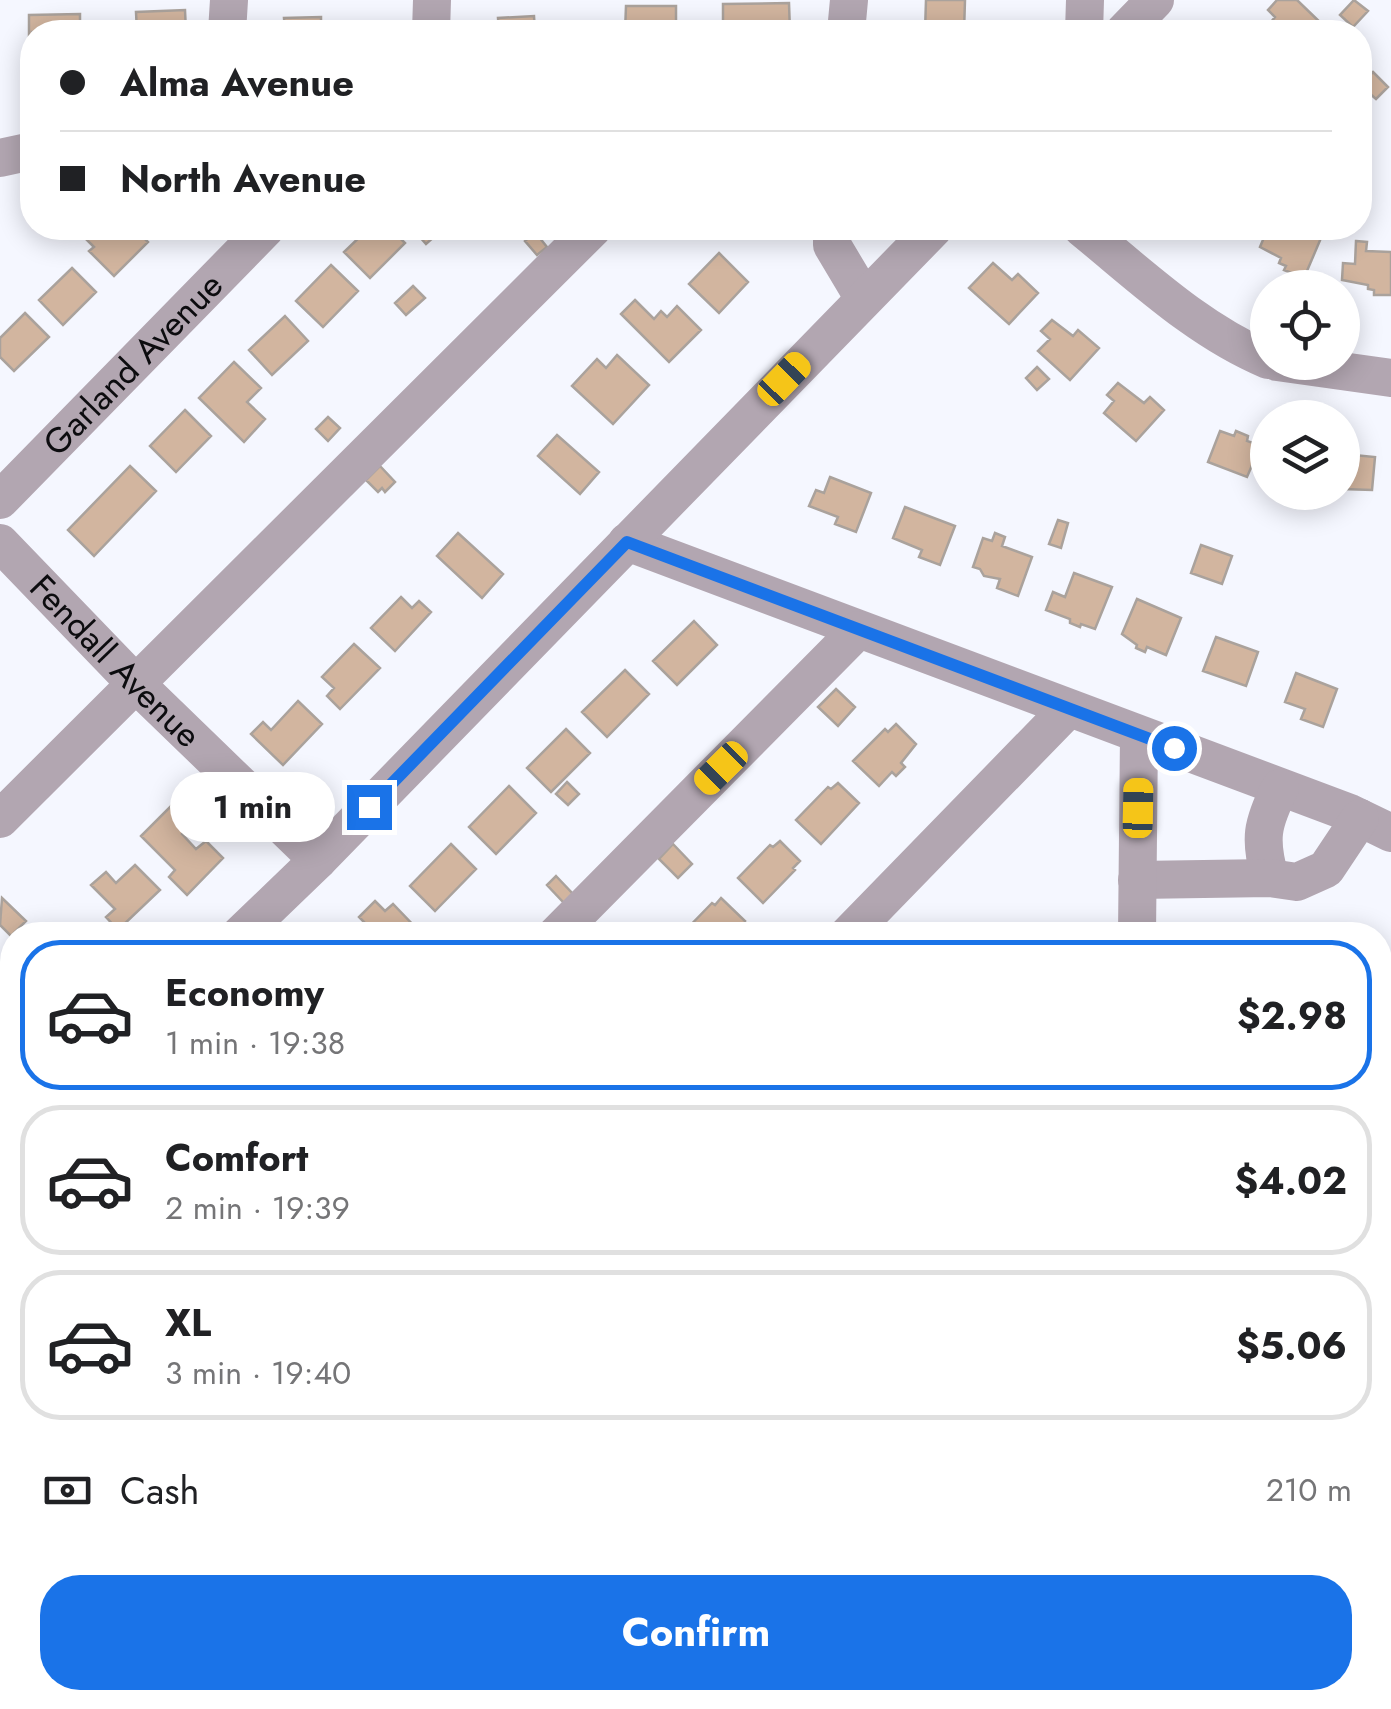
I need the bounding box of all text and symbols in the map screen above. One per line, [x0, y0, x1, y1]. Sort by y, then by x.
text: Alma Avenue [120, 55, 354, 110]
text: North Avenue [120, 151, 366, 206]
street label: Garland Avenue [31, 261, 234, 467]
map controls [1250, 270, 1360, 510]
button: locate [1250, 270, 1360, 380]
car [752, 347, 816, 411]
button: layers [1250, 400, 1360, 510]
street label: Fendall Avenue [18, 563, 212, 759]
route start [1152, 726, 1197, 771]
car [689, 736, 753, 800]
callout: 1 min [169, 772, 334, 842]
car [1122, 778, 1154, 838]
text: 1 min [213, 784, 292, 830]
route end [347, 785, 392, 830]
text: Economy [165, 965, 324, 1020]
icon: car [45, 970, 135, 1060]
text: $2.98 [1237, 988, 1347, 1043]
text: 1 min · 19:38 [165, 1020, 345, 1066]
text: Comfort [165, 1130, 308, 1185]
icon: car [45, 1135, 135, 1225]
text: $4.02 [1235, 1153, 1347, 1208]
text: 2 min · 19:39 [165, 1185, 350, 1231]
text: XL [165, 1295, 211, 1350]
icon: car [45, 1300, 135, 1390]
text: $5.06 [1236, 1318, 1347, 1373]
text: 3 min · 19:40 [165, 1350, 351, 1396]
icon: cash [40, 1463, 95, 1518]
text: Cash [120, 1463, 200, 1518]
text: 210 m [1266, 1467, 1352, 1513]
button: Confirm [40, 1575, 1352, 1690]

